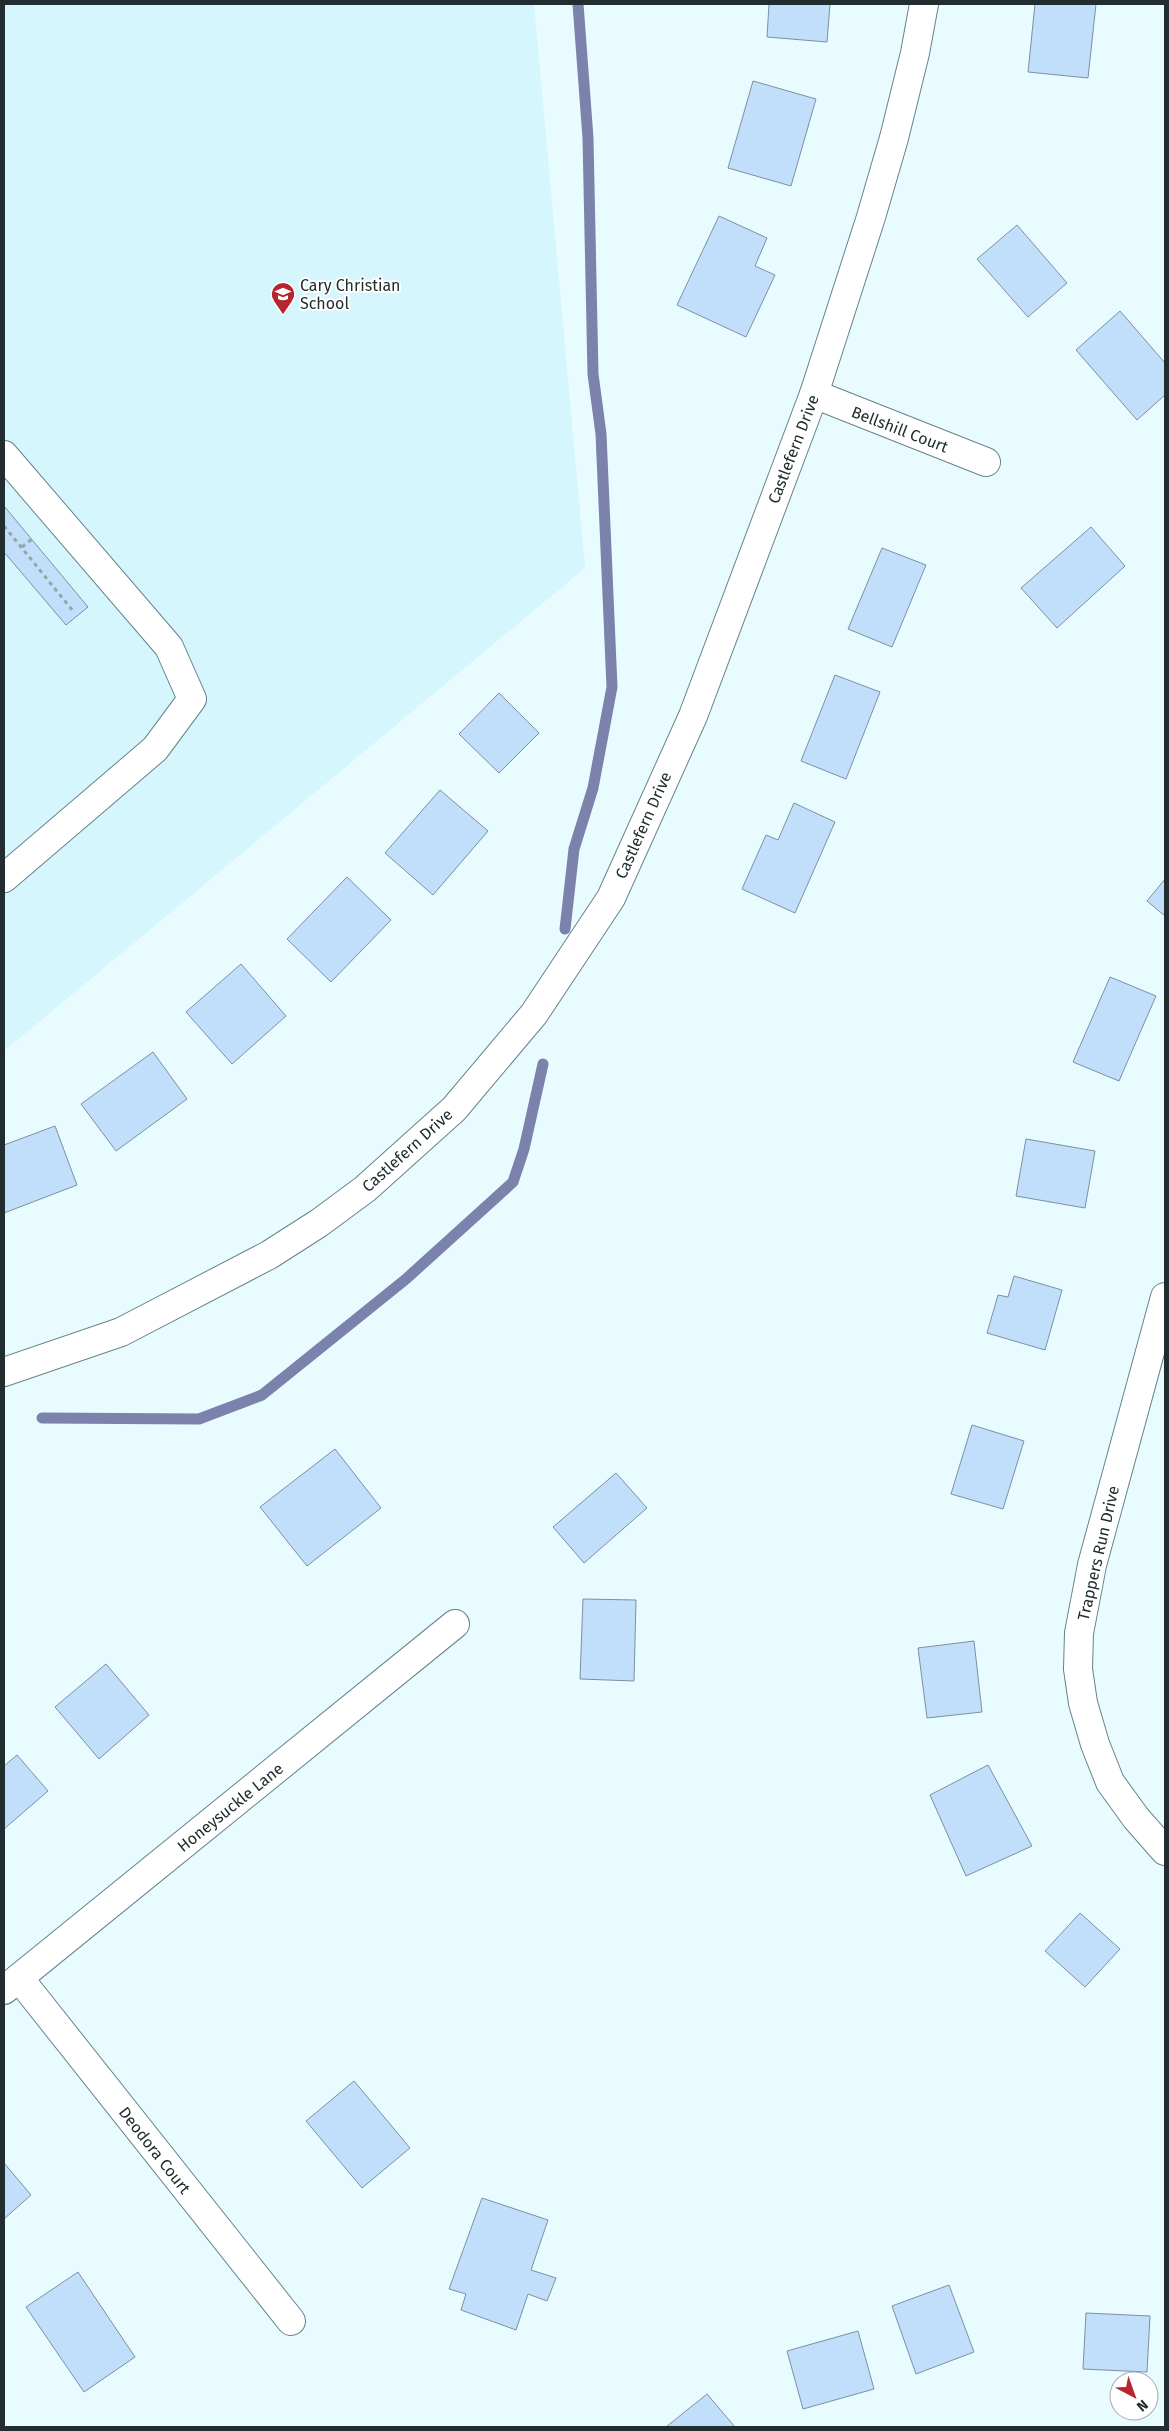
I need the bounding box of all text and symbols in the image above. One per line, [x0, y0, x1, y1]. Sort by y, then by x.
place label: Cary Christian School [300, 276, 401, 313]
school or university icon: Cary Christian School [270, 281, 296, 315]
street label: Castlefern Drive [764, 392, 823, 506]
street label: Bellshill Court [849, 402, 951, 457]
street label: Castlefern Drive [611, 769, 676, 882]
street label: Castlefern Drive [358, 1105, 456, 1196]
street label: Trappers Run Drive [1074, 1484, 1123, 1622]
street label: Honeysuckle Lane [173, 1759, 287, 1856]
street label: Deodora Court [115, 2103, 195, 2198]
north arrow [1109, 2371, 1159, 2421]
text: N [1133, 2396, 1151, 2415]

